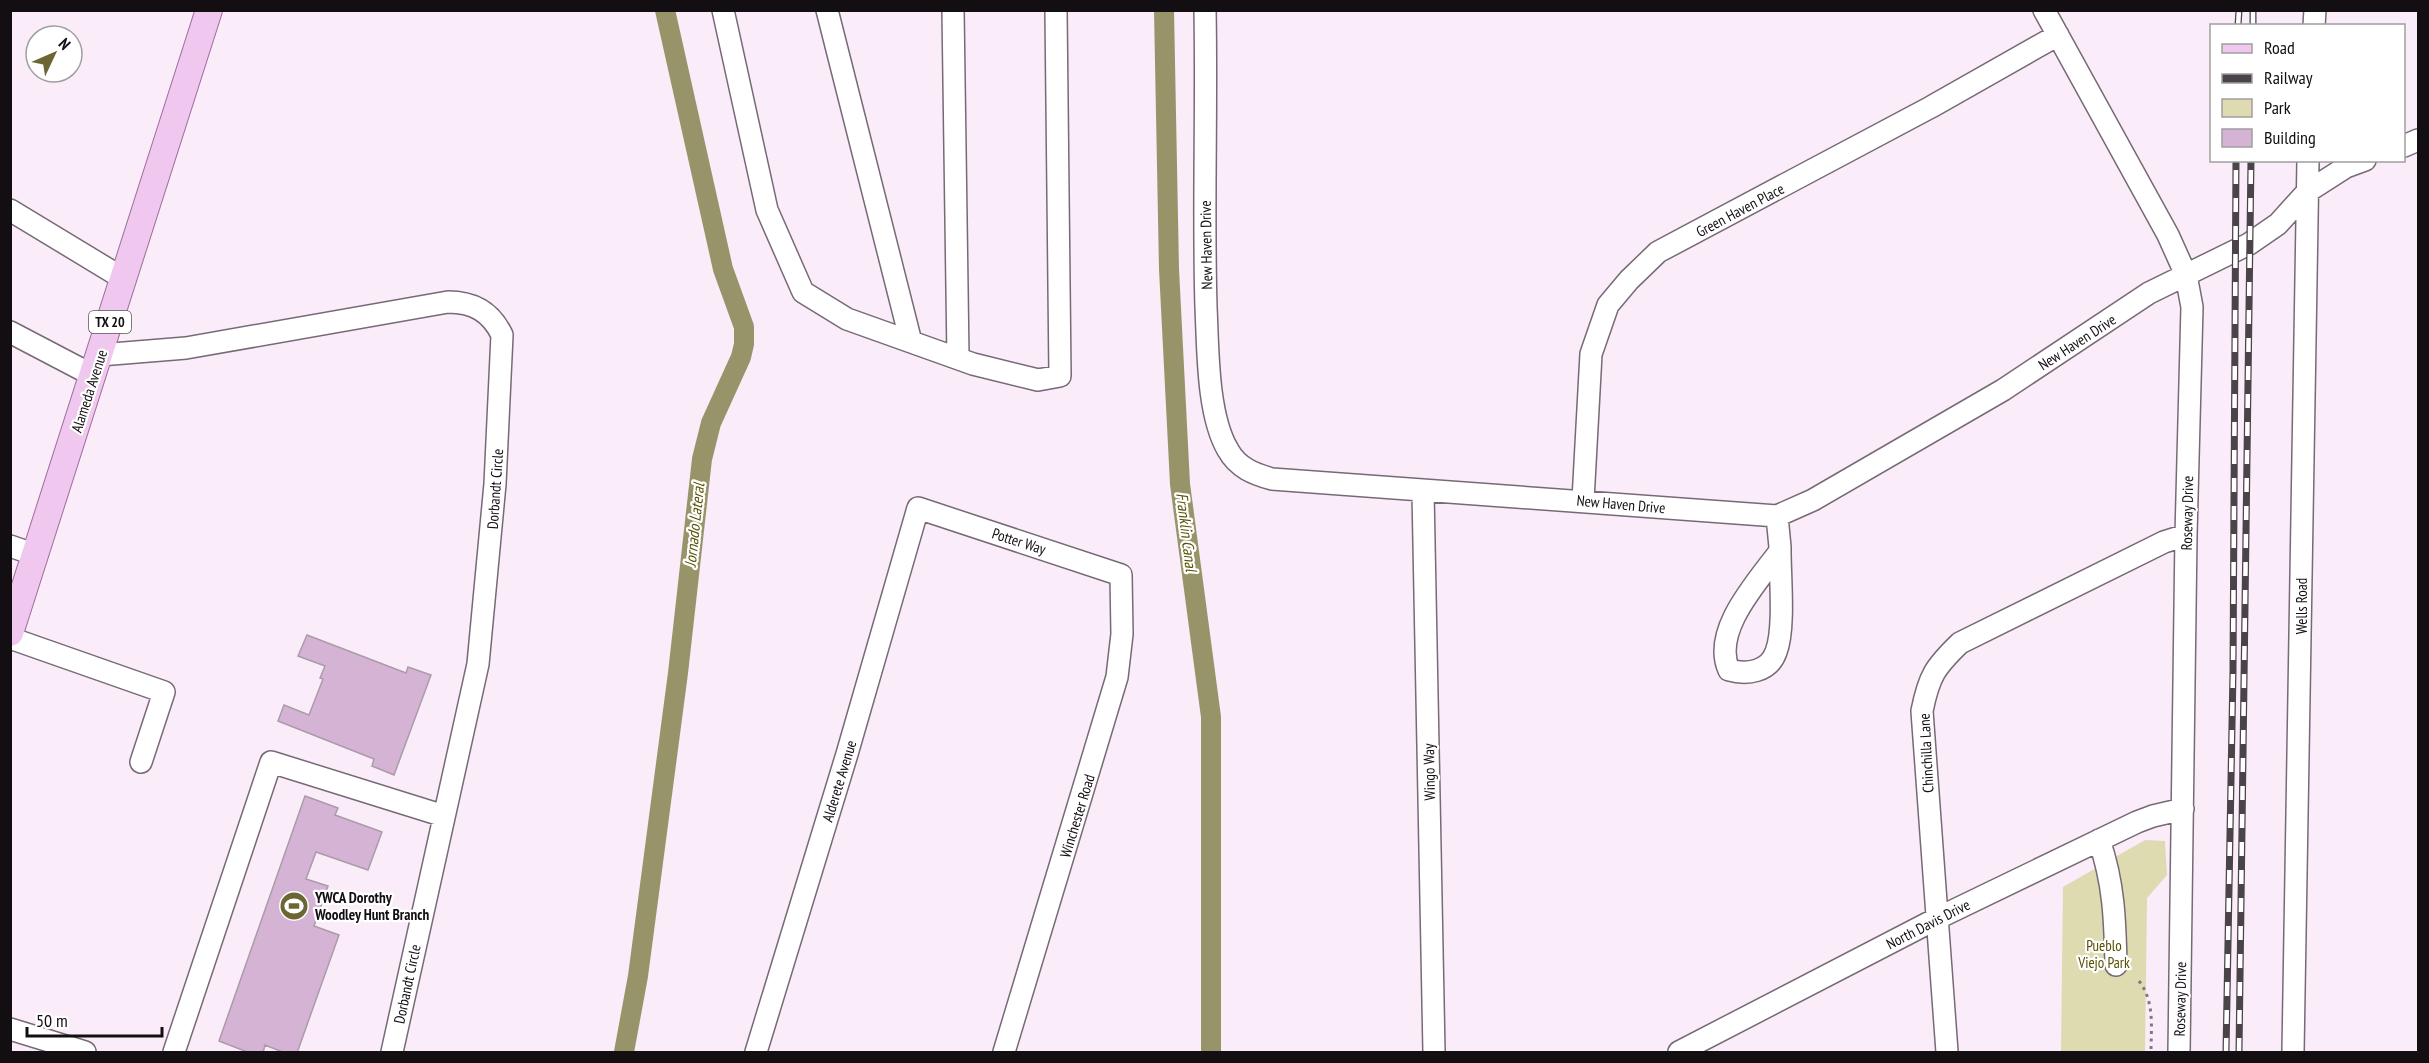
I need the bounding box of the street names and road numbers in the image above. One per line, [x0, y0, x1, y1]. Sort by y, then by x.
street label: Green Haven Place [1693, 179, 1787, 241]
street label: New Haven Drive [1196, 200, 1216, 290]
street label: New Haven Drive [2035, 310, 2119, 374]
road number: TX 20 [89, 311, 131, 333]
street label: Alameda Avenue [67, 347, 111, 435]
street label: Dorbandt Circle [483, 448, 507, 530]
street label: Roseway Drive [2177, 475, 2197, 551]
street label: New Haven Drive [1576, 491, 1666, 517]
street label: Potter Way [990, 523, 1049, 559]
street label: Wells Road [2292, 578, 2311, 634]
street label: Chinchilla Lane [1914, 713, 1938, 793]
street label: Alderete Avenue [818, 738, 860, 824]
street label: Wingo Way [1419, 743, 1439, 801]
street label: Winchester Road [1055, 772, 1099, 860]
street label: North Davis Drive [1883, 895, 1973, 953]
street label: Dorbandt Circle [389, 943, 425, 1025]
street label: Roseway Drive [2170, 961, 2190, 1037]

